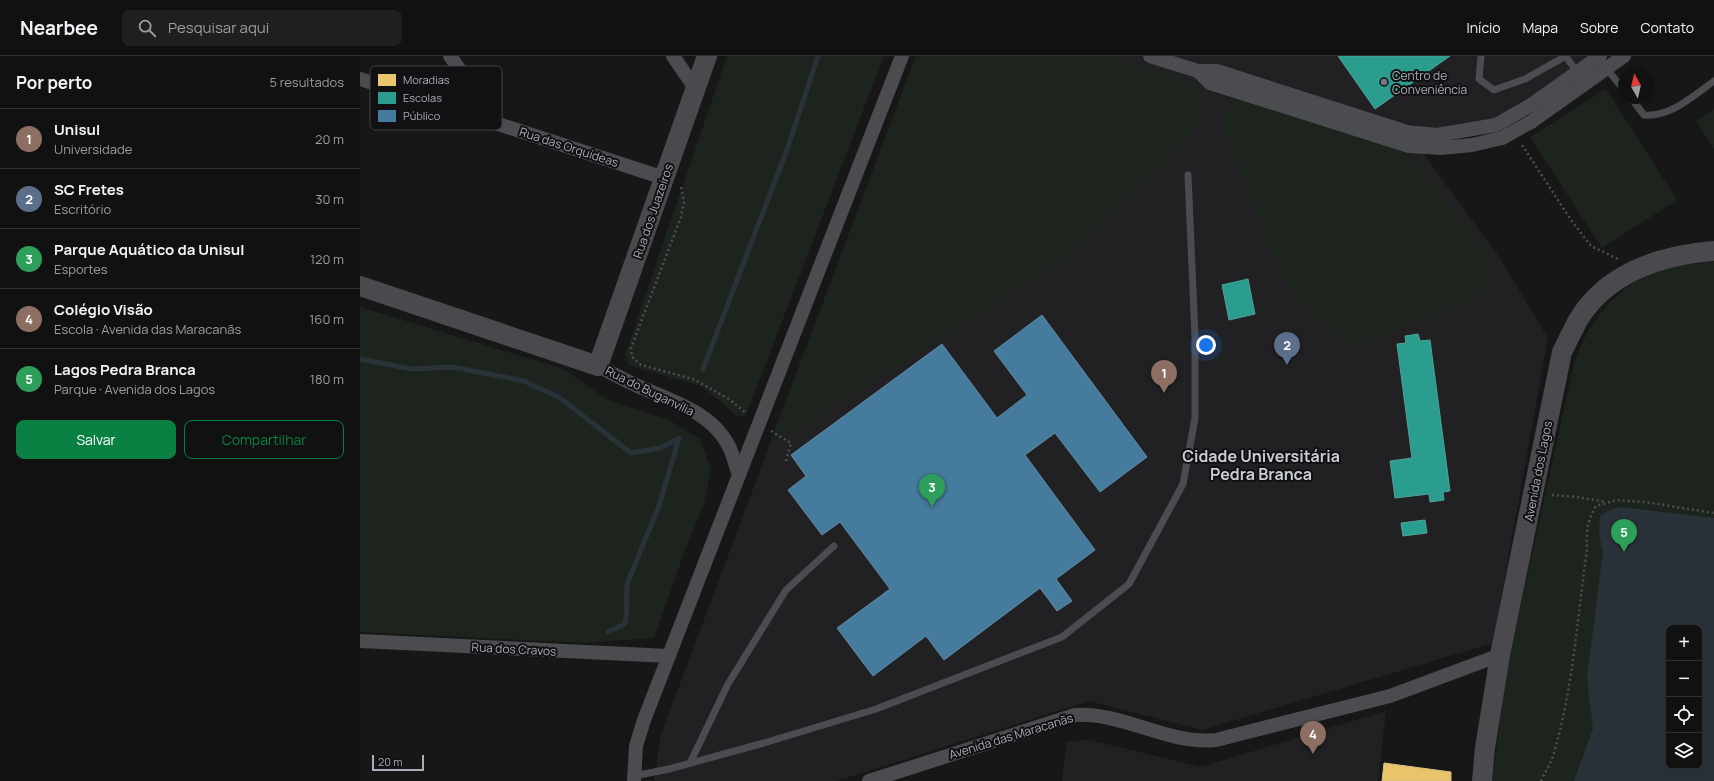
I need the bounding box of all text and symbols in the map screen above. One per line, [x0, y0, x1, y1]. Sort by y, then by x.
search box [122, 10, 402, 46]
text: Nearbee [20, 15, 98, 41]
icon: search [136, 17, 158, 39]
text: Pesquisar aqui [168, 17, 269, 38]
text: Início [1467, 18, 1500, 37]
text: Mapa [1522, 18, 1558, 37]
text: Sobre [1580, 18, 1618, 37]
text: Contato [1640, 18, 1694, 37]
legend [370, 66, 502, 130]
place label: Centro de Conveniência [1392, 67, 1467, 98]
north arrow [1618, 68, 1654, 104]
text: Por perto [16, 71, 92, 94]
text: Moradias [403, 72, 450, 87]
text: 5 resultados [270, 73, 344, 91]
marker: Centro de Conveniência [1379, 77, 1389, 87]
text: Escolas [403, 90, 442, 105]
text: Público [403, 108, 441, 123]
text: Unisul [54, 119, 100, 140]
street label: Rua das Orquídeas [517, 123, 621, 171]
text: 1 [26, 130, 32, 148]
text: 20 m [315, 130, 344, 148]
text: Universidade [54, 140, 132, 158]
street label: Rua dos Juazeiros [629, 161, 677, 261]
text: SC Fretes [54, 179, 124, 200]
text: 2 [25, 190, 33, 208]
text: 30 m [315, 190, 344, 208]
text: Escritório [54, 200, 111, 218]
text: Parque Aquático da Unisul [54, 239, 244, 260]
text: 3 [25, 250, 33, 268]
text: 120 m [310, 250, 344, 268]
text: Esportes [54, 260, 108, 278]
text: Colégio Visão [54, 299, 153, 320]
text: 4 [25, 310, 33, 328]
text: 160 m [309, 310, 344, 328]
text: Escola · Avenida das Maracanãs [54, 320, 241, 338]
pin: 2 [1274, 332, 1300, 365]
your location [1196, 335, 1216, 355]
text: Lagos Pedra Branca [54, 359, 196, 380]
pin: 1 [1151, 360, 1177, 393]
street label: Rua do Buganvília [603, 362, 697, 420]
text: 5 [25, 370, 33, 388]
text: 180 m [310, 370, 344, 388]
text: Parque · Avenida dos Lagos [54, 380, 215, 398]
street label: Avenida dos Lagos [1520, 419, 1556, 523]
button: Salvar [16, 420, 176, 459]
button: Compartilhar [184, 420, 344, 459]
district label: Cidade Universitária Pedra Branca [1182, 445, 1340, 485]
pin: 3 [919, 474, 945, 507]
pin: 5 [1611, 519, 1637, 552]
map controls [1666, 625, 1702, 769]
button: + [1666, 625, 1702, 661]
street label: Rua dos Cravos [471, 638, 557, 660]
button: − [1666, 661, 1702, 697]
button: locate [1666, 697, 1702, 733]
street label: Avenida das Maracanãs [947, 709, 1075, 763]
pin: 4 [1300, 721, 1326, 754]
button: layers [1666, 733, 1702, 769]
scale bar [372, 753, 424, 772]
text: 20 m [378, 754, 403, 769]

